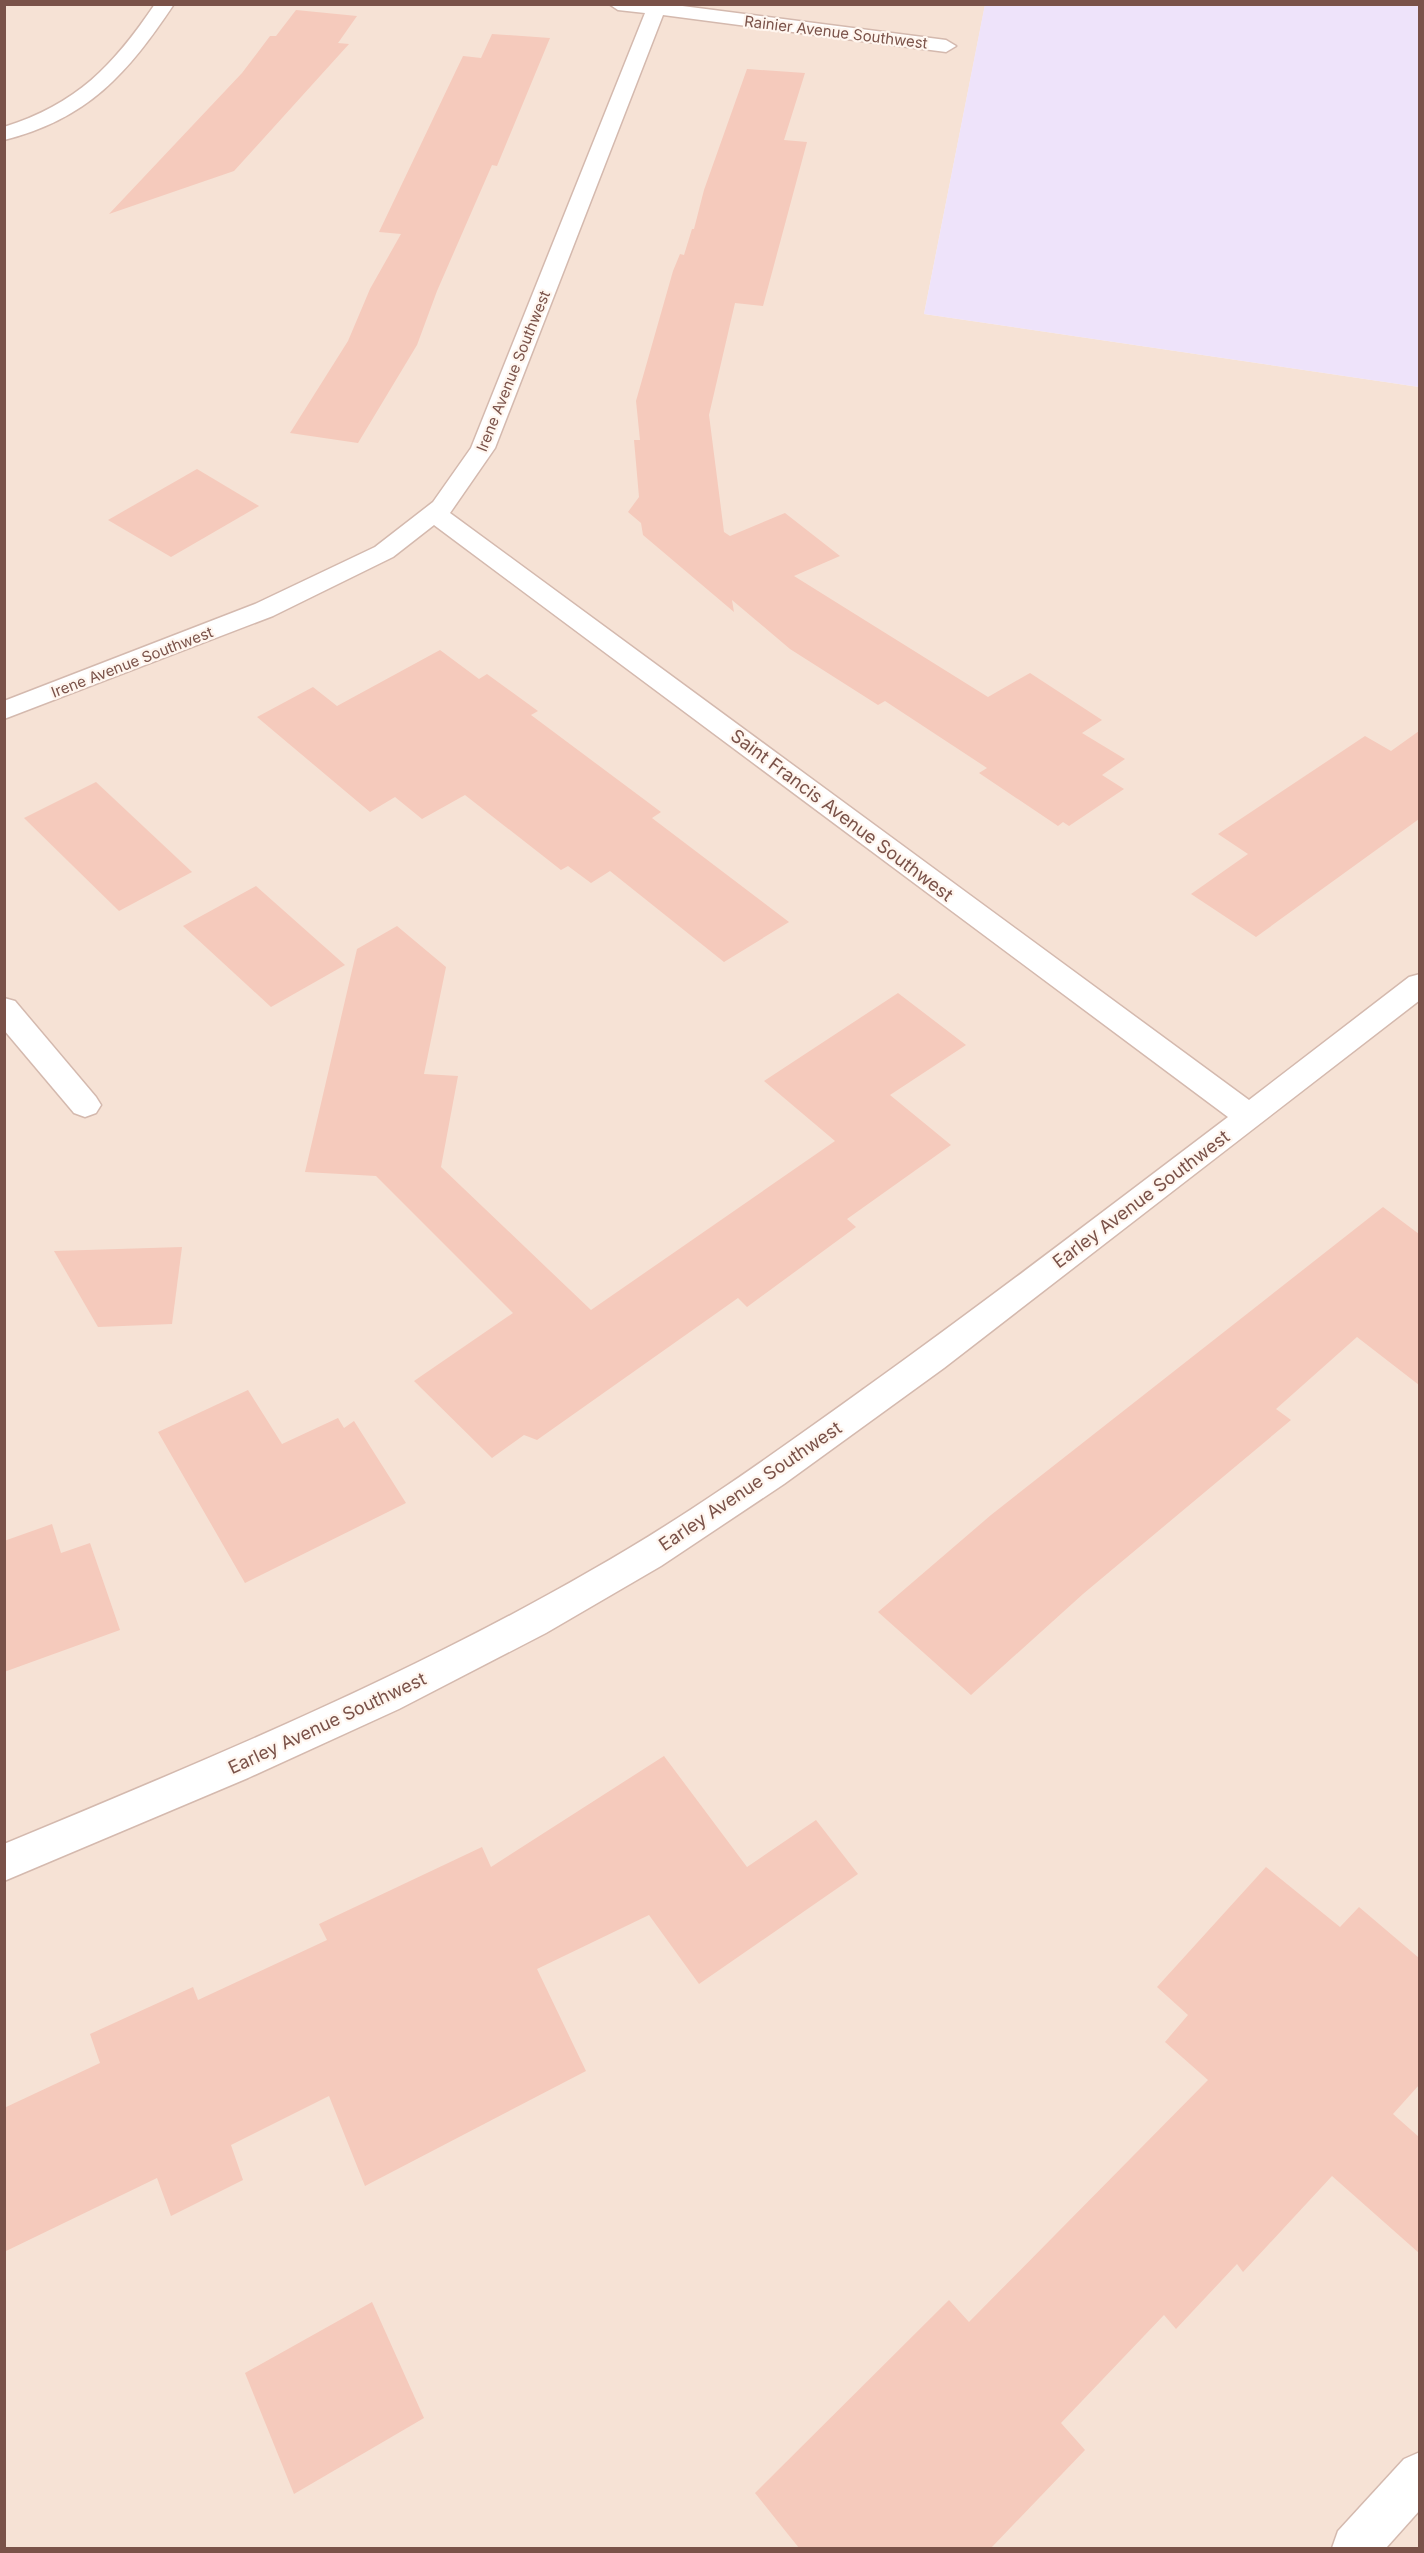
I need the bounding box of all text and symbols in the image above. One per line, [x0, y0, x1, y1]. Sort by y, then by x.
street label: Rainier Avenue Southwest [743, 11, 929, 53]
street label: Irene Avenue Southwest [472, 288, 554, 454]
street label: Irene Avenue Southwest [48, 622, 216, 702]
street label: Saint Francis Avenue Southwest [727, 725, 957, 905]
street label: Earley Avenue Southwest [1049, 1126, 1234, 1272]
street label: Earley Avenue Southwest [655, 1417, 845, 1555]
street label: Earley Avenue Southwest [225, 1668, 429, 1778]

